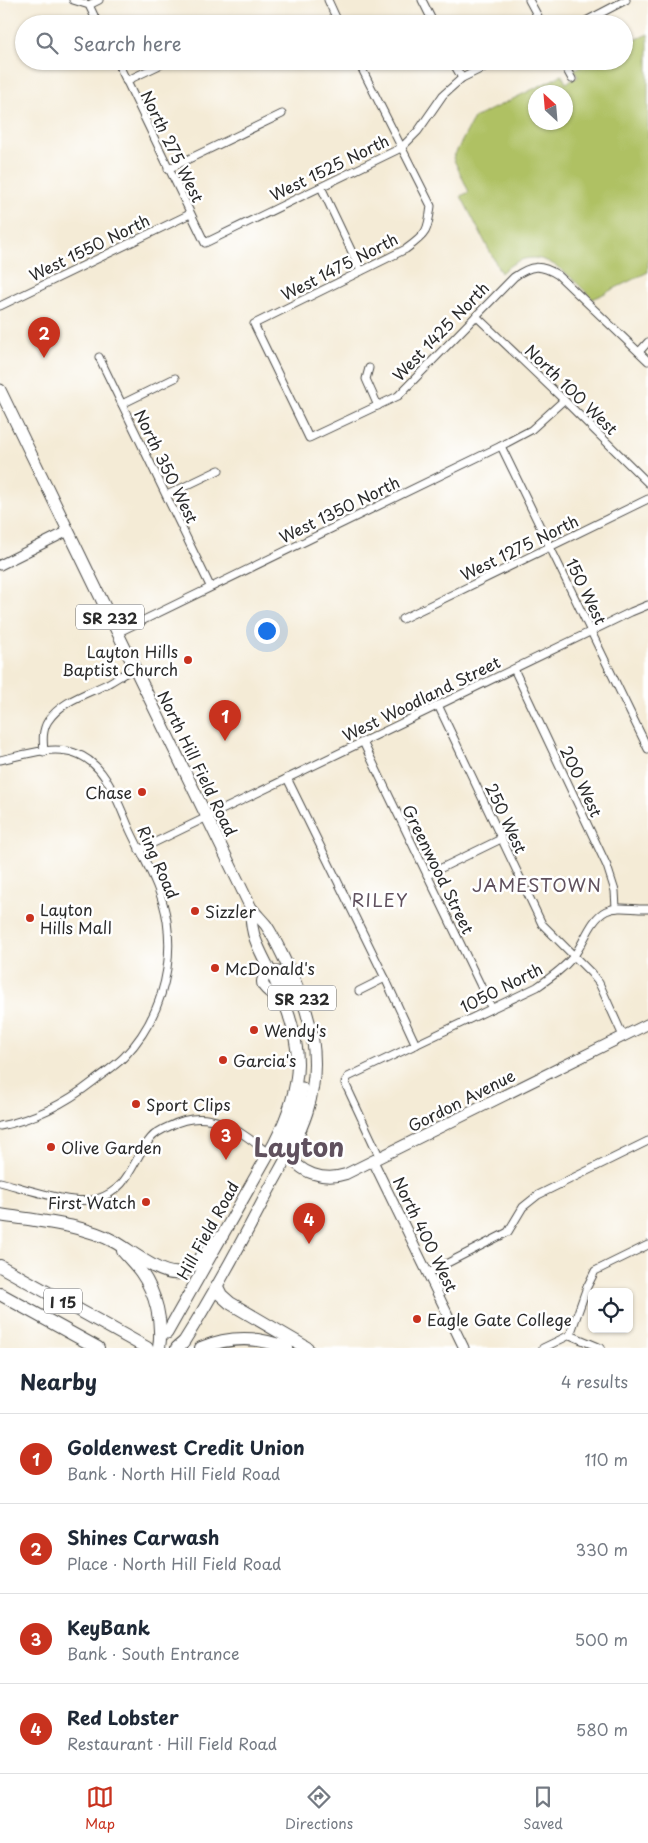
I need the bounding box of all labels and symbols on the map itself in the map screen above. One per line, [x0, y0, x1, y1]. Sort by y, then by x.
north arrow [528, 85, 573, 130]
street label: North 275 West [135, 86, 211, 206]
street label: West 1525 North [265, 128, 393, 206]
street label: West 1550 North [25, 207, 153, 287]
street label: West 1475 North [276, 226, 402, 306]
street label: West 1425 North [386, 276, 494, 386]
pin: 2 [28, 317, 60, 358]
street label: North 100 West [520, 338, 624, 440]
street label: North 350 West [129, 405, 205, 527]
street label: West 1350 North [275, 469, 403, 549]
street label: West 1275 North [456, 508, 582, 586]
street label: 150 West [561, 554, 613, 628]
road number: SR 232 [76, 604, 144, 630]
your location [254, 618, 280, 644]
place label: Layton Hills Baptist Church [62, 639, 178, 681]
street label: West Woodland Street [338, 649, 505, 747]
marker: Layton Hills Baptist Church [182, 654, 194, 666]
street label: North Hill Field Road [152, 686, 244, 840]
pin: 1 [209, 700, 241, 741]
street label: 200 West [555, 741, 609, 821]
street label: 250 West [480, 779, 534, 857]
place label: Chase [85, 780, 132, 804]
marker: Chase [136, 786, 148, 798]
street label: Greenwood Street [397, 800, 481, 938]
street label: Ring Road [132, 822, 186, 902]
district label: JAMESTOWN [472, 871, 602, 898]
district label: RILEY [352, 886, 408, 913]
place label: Layton Hills Mall [40, 897, 112, 939]
place label: Sizzler [205, 899, 256, 923]
marker: Sizzler [189, 905, 201, 917]
marker: Layton Hills Mall [24, 912, 36, 924]
place label: McDonald's [225, 956, 315, 980]
street label: 1050 North [456, 956, 546, 1018]
marker: McDonald's [209, 962, 221, 974]
road number: SR 232 [268, 986, 336, 1010]
place label: Wendy's [264, 1018, 326, 1042]
marker: Wendy's [248, 1024, 260, 1036]
place label: Garcia's [233, 1048, 296, 1072]
marker: Garcia's [217, 1054, 229, 1066]
street label: Gordon Avenue [403, 1063, 519, 1137]
place label: Sport Clips [146, 1092, 231, 1116]
marker: Sport Clips [130, 1098, 142, 1110]
pin: 3 [210, 1119, 242, 1160]
district label: Layton [254, 1127, 344, 1166]
place label: Olive Garden [61, 1135, 162, 1159]
marker: Olive Garden [45, 1141, 57, 1153]
street label: North 400 West [388, 1172, 464, 1296]
street label: Hill Field Road [170, 1176, 244, 1284]
place label: First Watch [48, 1190, 136, 1214]
marker: First Watch [140, 1196, 152, 1208]
pin: 4 [293, 1203, 325, 1244]
road number: I 15 [44, 1288, 82, 1314]
place label: Eagle Gate College [427, 1307, 572, 1331]
marker: Eagle Gate College [411, 1313, 423, 1325]

